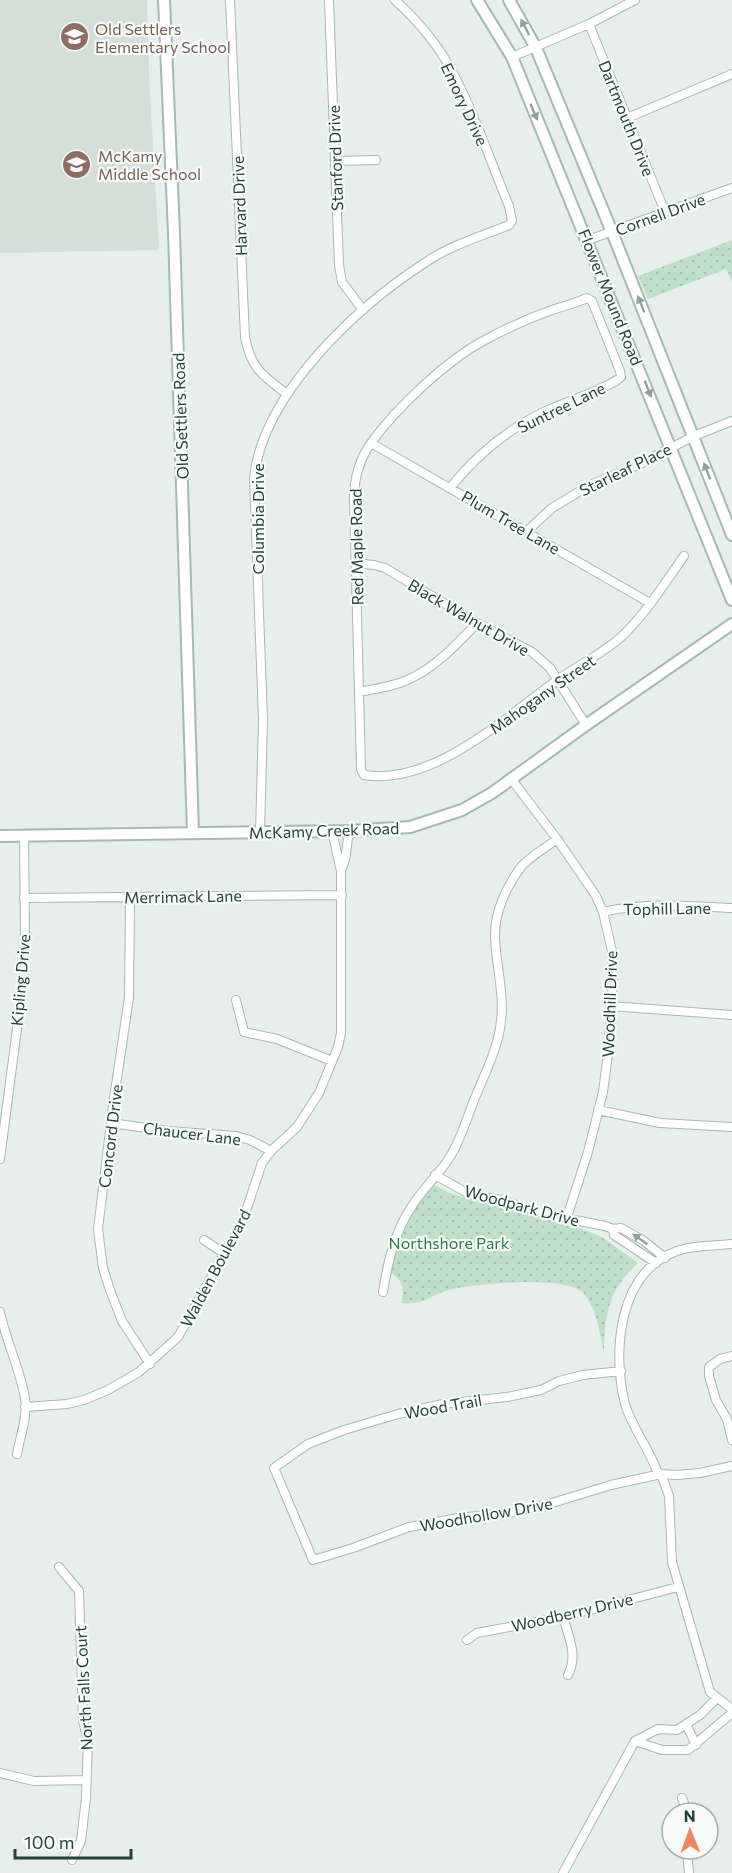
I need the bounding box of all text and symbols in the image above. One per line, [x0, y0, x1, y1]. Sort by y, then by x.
one-way arrow [520, 18, 530, 35]
place label: Old Settlers Elementary School [95, 19, 231, 56]
school or university icon: Old Settlers Elementary School [58, 21, 90, 53]
street label: Dartmouth Drive [595, 57, 659, 179]
street label: Emory Drive [437, 59, 493, 149]
one-way arrow [529, 103, 539, 121]
street label: Stanford Drive [324, 105, 346, 211]
place label: McKamy Middle School [98, 146, 201, 183]
school or university icon: McKamy Middle School [61, 148, 93, 180]
street label: Harvard Drive [228, 156, 250, 256]
street label: Cornell Drive [612, 189, 708, 239]
street label: Flower Mound Road [575, 226, 647, 368]
one-way arrow [635, 294, 645, 312]
street label: Old Settlers Road [168, 352, 192, 480]
street label: Suntree Lane [514, 378, 608, 436]
one-way arrow [643, 381, 653, 399]
street label: Starleaf Place [576, 439, 674, 499]
one-way arrow [702, 462, 712, 480]
street label: Columbia Drive [248, 463, 267, 575]
street label: Plum Tree Lane [459, 486, 563, 558]
street label: Red Maple Road [345, 488, 367, 606]
street label: Black Walnut Drive [405, 575, 533, 659]
street label: Mahogany Street [485, 650, 599, 738]
street label: McKamy Creek Road [248, 818, 400, 842]
street label: Merrimack Lane [124, 885, 242, 907]
street label: Tophill Lane [623, 898, 711, 918]
street label: Kipling Drive [7, 933, 33, 1027]
street label: Woodhill Drive [598, 950, 620, 1058]
street label: Concord Drive [94, 1083, 126, 1189]
street label: Chaucer Lane [142, 1118, 242, 1148]
street label: Woodpark Drive [462, 1181, 582, 1229]
street label: Walden Boulevard [176, 1206, 254, 1330]
park label: Northshore Park [389, 1233, 510, 1252]
one-way arrow [633, 1233, 649, 1245]
street label: Wood Trail [403, 1390, 483, 1422]
street label: Woodhollow Drive [418, 1493, 554, 1535]
street label: Woodberry Drive [509, 1589, 635, 1635]
street label: North Falls Court [70, 1625, 96, 1751]
north arrow [660, 1801, 720, 1861]
text: N [684, 1806, 696, 1825]
scale bar [15, 1822, 130, 1860]
text: 100 m [24, 1831, 74, 1853]

